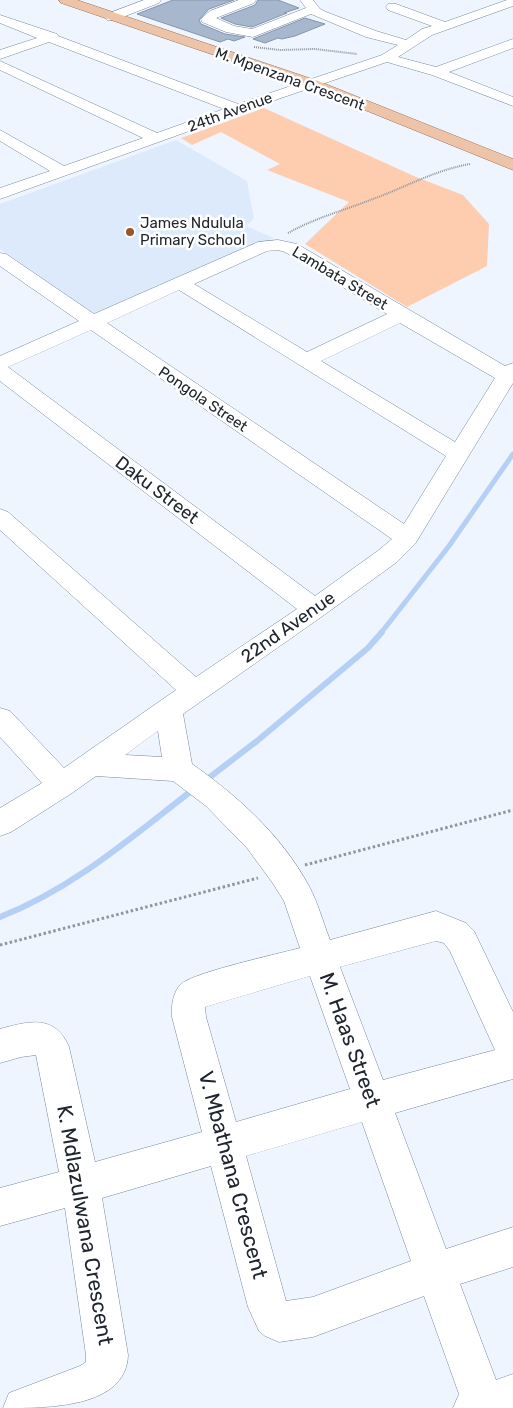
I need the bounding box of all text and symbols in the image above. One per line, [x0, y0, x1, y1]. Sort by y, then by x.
street label: M. Mpenzana Crescent [213, 44, 367, 114]
street label: 24th Avenue [185, 88, 275, 136]
place label: James Ndulula Primary School [140, 214, 245, 249]
marker: James Ndulula Primary School [124, 226, 136, 238]
street label: Lambata Street [289, 242, 391, 314]
street label: Pongola Street [155, 363, 251, 436]
street label: Daku Street [111, 451, 203, 529]
street label: 22nd Avenue [237, 587, 339, 667]
street label: M. Haas Street [314, 969, 386, 1111]
street label: V. Mbathana Crescent [194, 1068, 273, 1281]
street label: K. Mdlazulwana Crescent [52, 1103, 119, 1347]

